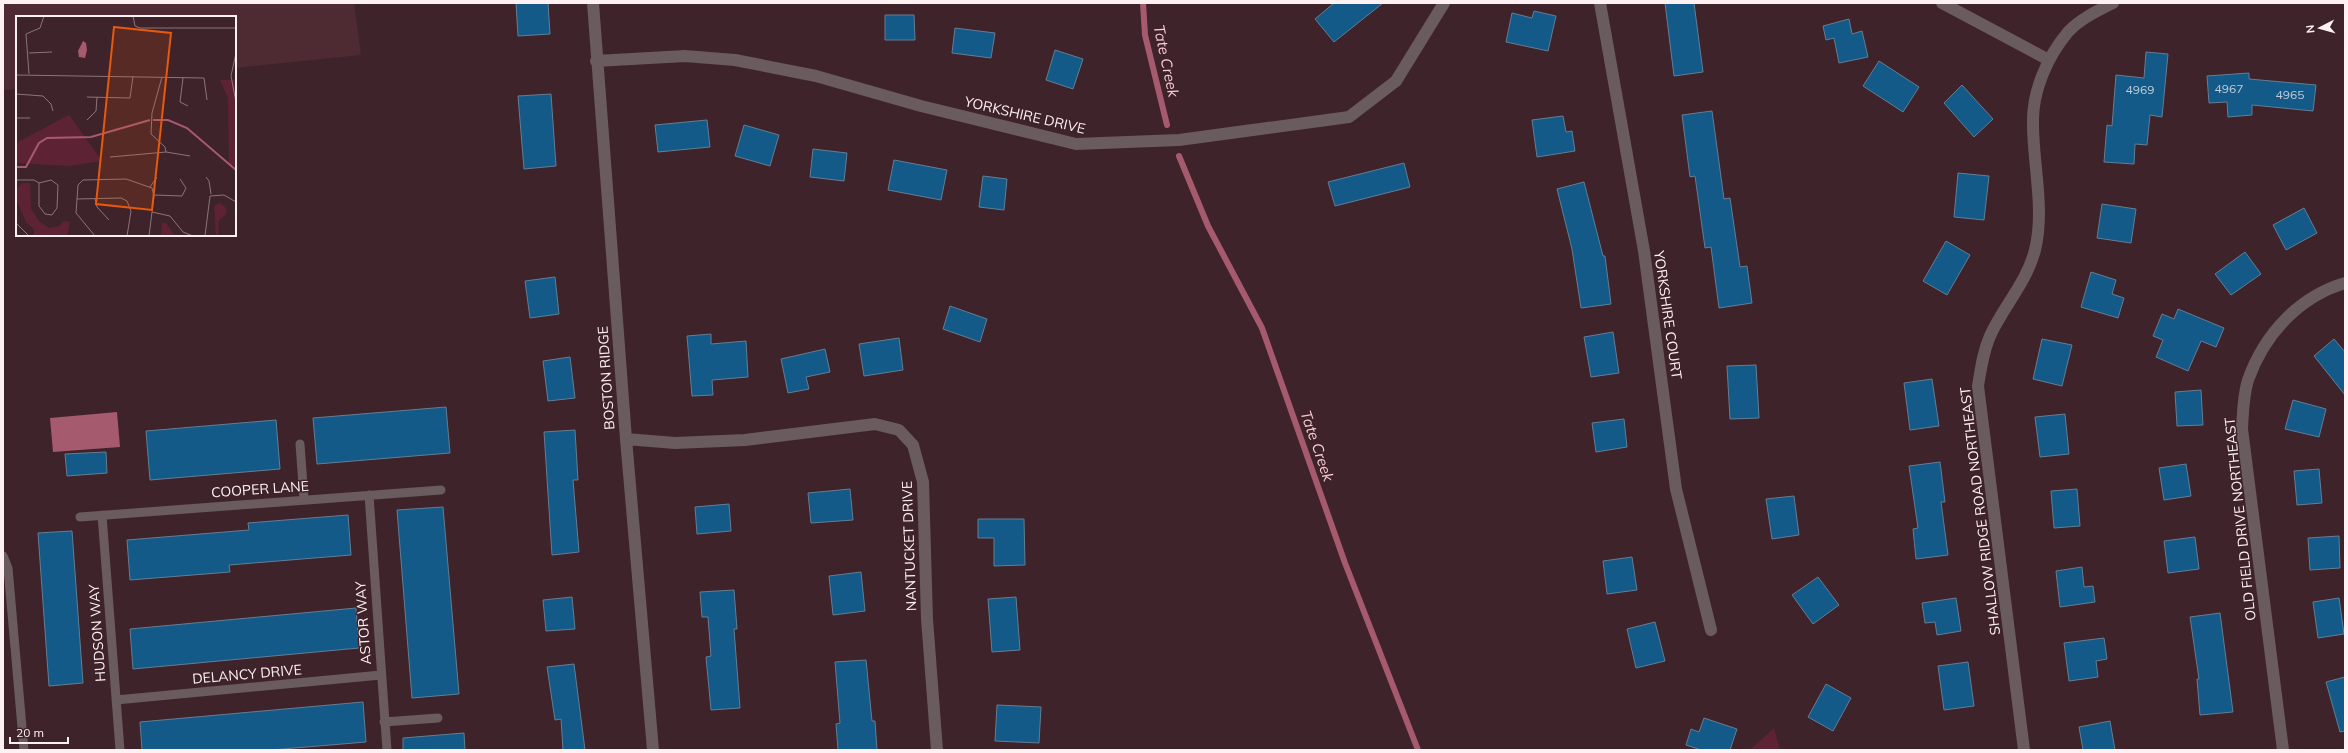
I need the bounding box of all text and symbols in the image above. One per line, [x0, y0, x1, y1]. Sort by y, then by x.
north arrow [2300, 8, 2340, 48]
inset map [16, 16, 236, 236]
water label: Tate Creek [1150, 23, 1184, 100]
text: N [2303, 24, 2317, 34]
house number: 4967 [2215, 81, 2243, 96]
house number: 4969 [2126, 82, 2154, 97]
house number: 4965 [2276, 87, 2304, 102]
street label: YORKSHIRE DRIVE [962, 92, 1087, 138]
street label: YORKSHIRE COURT [1650, 249, 1686, 381]
street label: BOSTON RIDGE [593, 326, 619, 430]
street label: SHALLOW RIDGE ROAD NORTHEAST [1956, 385, 2004, 636]
water label: Tate Creek [1296, 408, 1339, 485]
street label: OLD FIELD DRIVE NORTHEAST [2220, 416, 2260, 622]
street label: COOPER LANE [211, 477, 309, 501]
street label: NANTUCKET DRIVE [898, 481, 920, 611]
street label: ASTOR WAY [351, 580, 375, 665]
street label: HUDSON WAY [85, 583, 109, 682]
street label: DELANCY DRIVE [191, 660, 303, 688]
scale bar [10, 719, 68, 745]
text: 20 m [16, 725, 44, 740]

